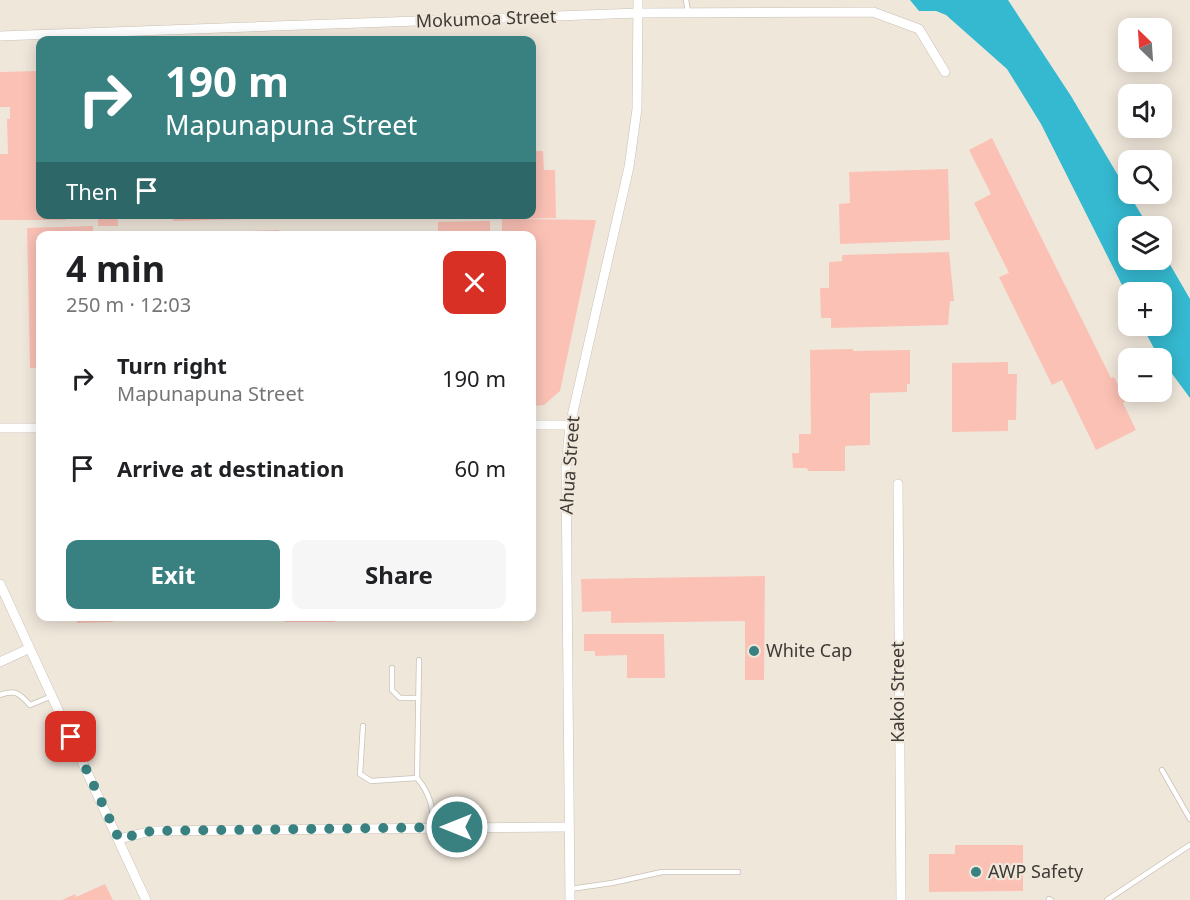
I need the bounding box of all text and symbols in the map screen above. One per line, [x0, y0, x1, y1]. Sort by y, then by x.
street label: Mokumoa Street [415, 4, 557, 32]
north arrow [1118, 18, 1172, 72]
map controls [1118, 18, 1172, 402]
text: 190 m [165, 52, 289, 109]
icon: right [66, 60, 144, 138]
button: sound [1118, 84, 1172, 138]
text: Mapunapuna Street [165, 106, 417, 143]
button: search [1118, 150, 1172, 204]
icon: arrive [130, 174, 163, 207]
text: Then [66, 176, 118, 206]
button: layers [1118, 216, 1172, 270]
text: 4 min [66, 244, 165, 293]
button: close [443, 251, 506, 314]
button: + [1118, 282, 1172, 336]
text: 250 m · 12:03 [66, 291, 191, 318]
button: − [1118, 348, 1172, 402]
text: Turn right [117, 350, 227, 380]
icon: right [66, 362, 99, 395]
text: 190 m [442, 363, 506, 393]
text: Mapunapuna Street [117, 380, 304, 407]
street label: Ahua Street [554, 414, 584, 515]
icon: arrive [66, 452, 99, 485]
text: Arrive at destination [117, 453, 344, 483]
text: 60 m [455, 453, 506, 483]
button: Exit [66, 540, 280, 609]
button: Share [292, 540, 506, 609]
place label: White Cap [766, 638, 852, 662]
street label: Kakoi Street [885, 641, 909, 743]
marker: White Cap [747, 644, 761, 658]
pin [45, 711, 96, 762]
icon: arrive [54, 720, 87, 753]
position arrow [425, 795, 489, 859]
place label: AWP Safety [988, 859, 1084, 883]
marker: AWP Safety [969, 865, 983, 879]

